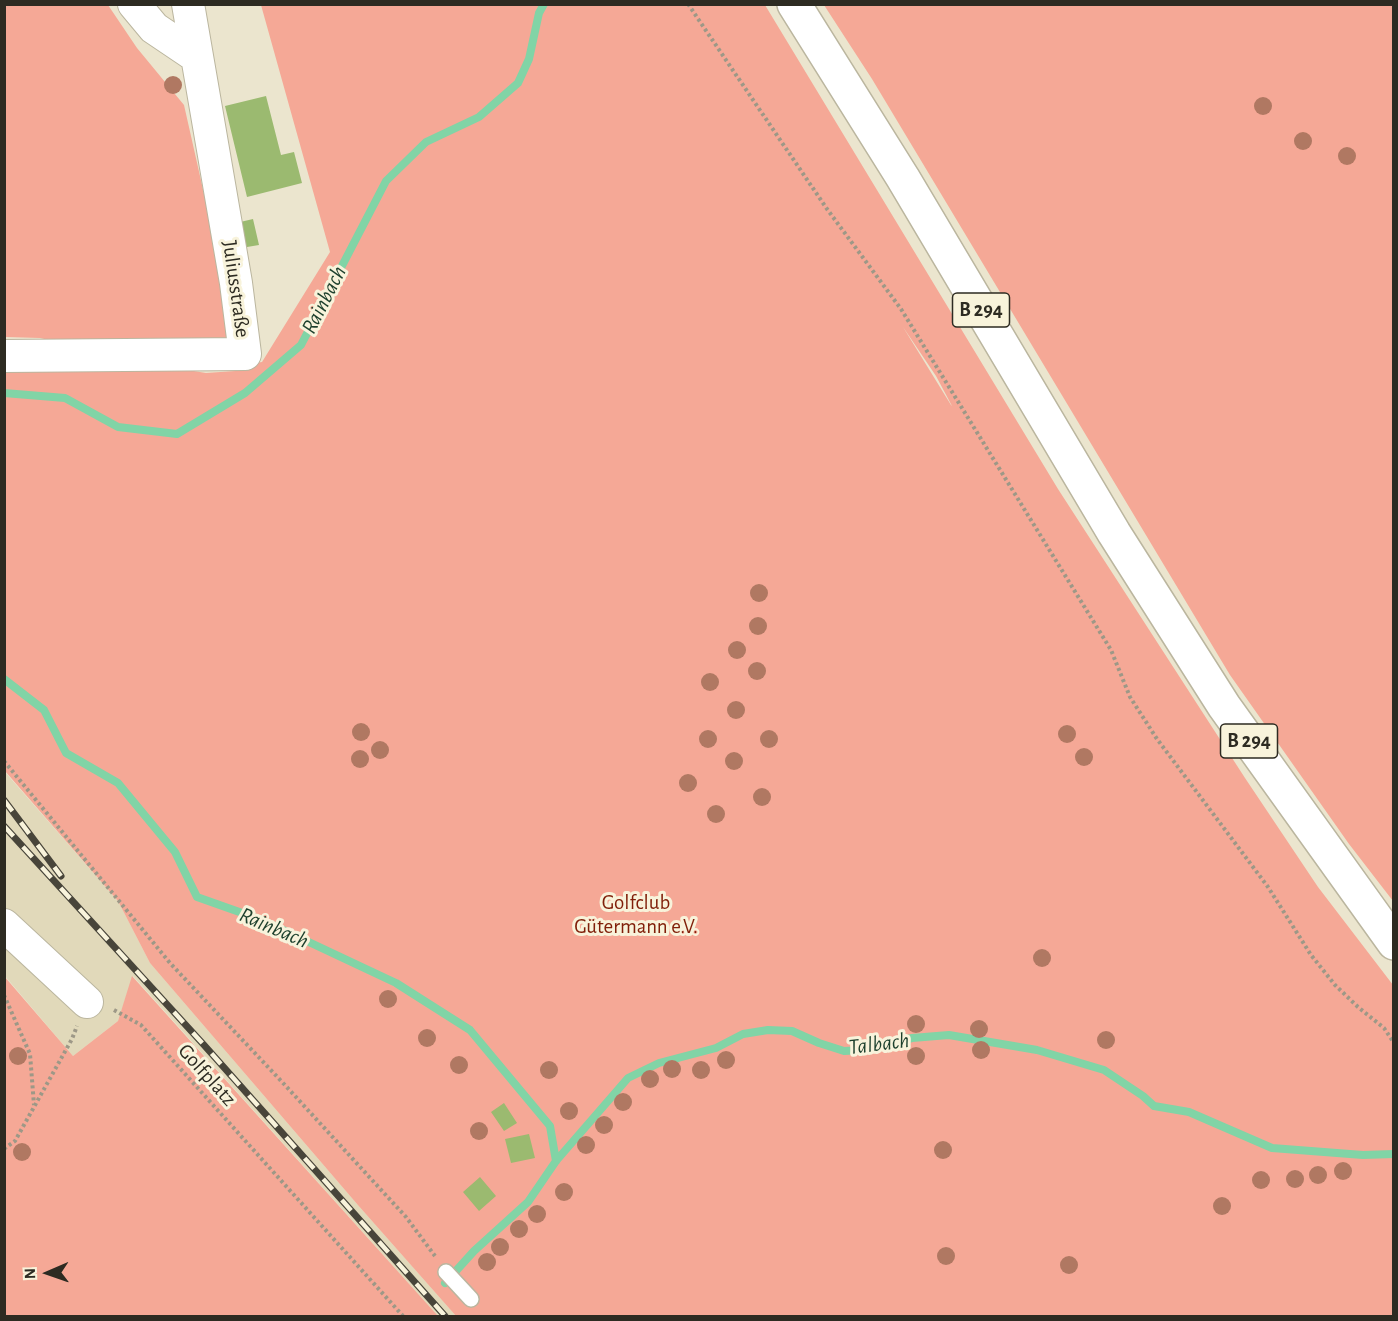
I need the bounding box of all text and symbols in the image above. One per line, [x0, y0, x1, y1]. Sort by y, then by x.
street label: Juliusstraße [217, 239, 255, 339]
water label: Rainbach [296, 262, 352, 338]
road number: B 294 [952, 293, 1010, 327]
road number: B 294 [1220, 724, 1278, 758]
park label: Golfclub Gütermann e.V. [574, 890, 698, 940]
water label: Rainbach [235, 902, 313, 954]
water label: Talbach [847, 1027, 911, 1061]
street label: Golfplatz [173, 1039, 241, 1111]
north arrow [18, 1243, 78, 1303]
text: N [22, 1268, 38, 1279]

